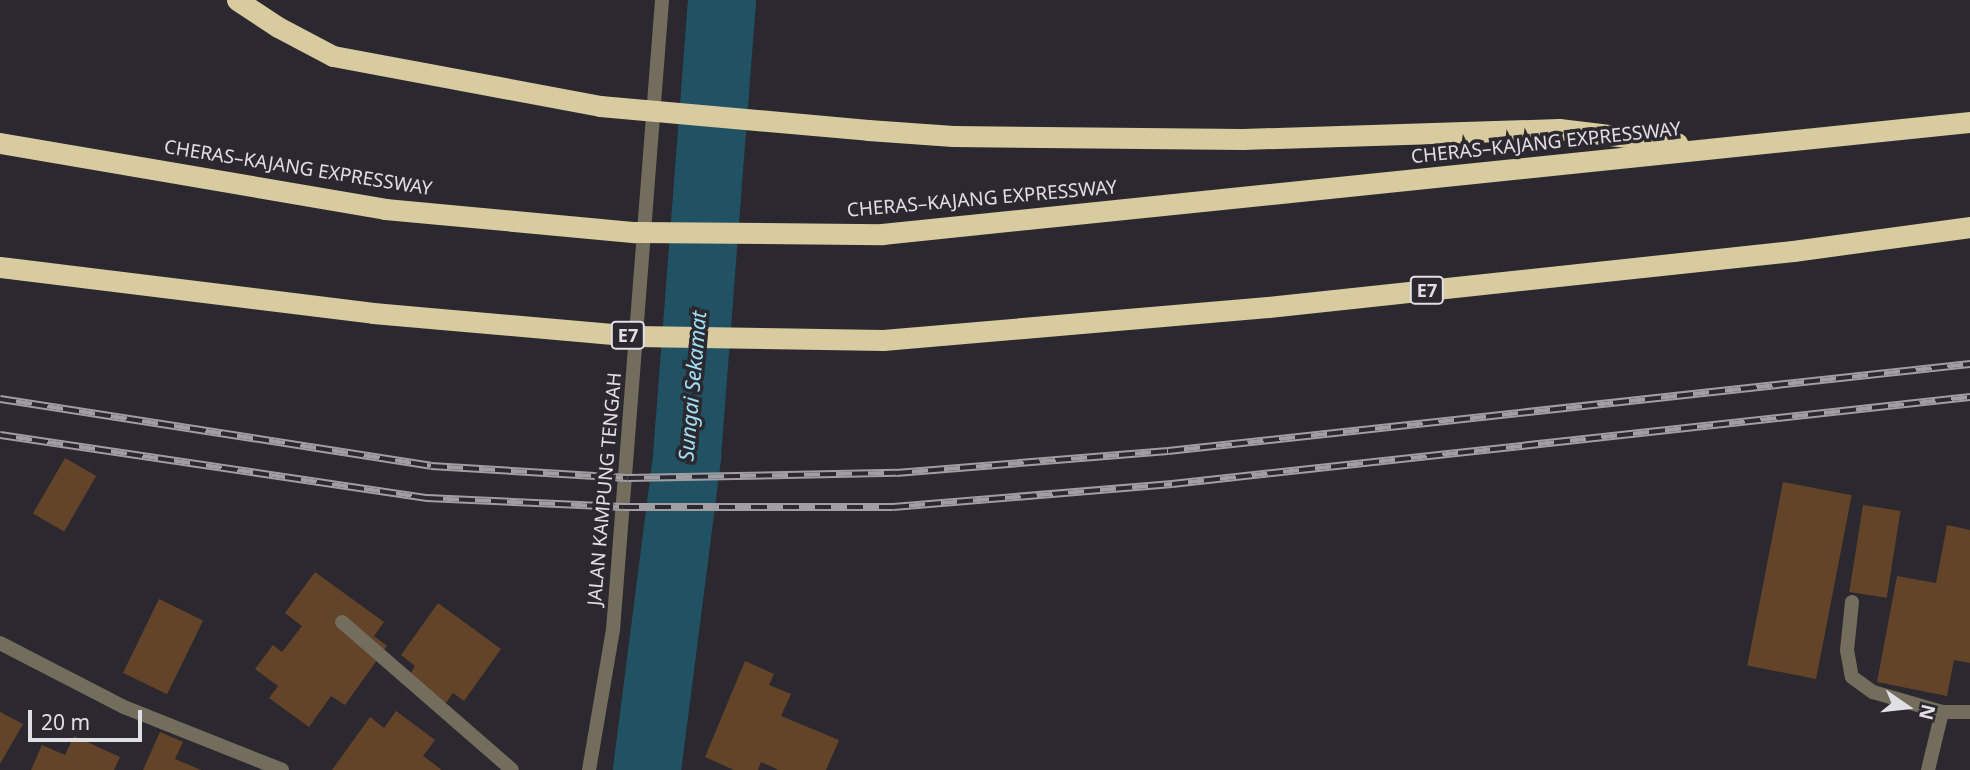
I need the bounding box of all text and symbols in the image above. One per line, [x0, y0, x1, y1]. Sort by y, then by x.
street label: CHERAS–KAJANG EXPRESSWAY [1410, 117, 1682, 169]
street label: CHERAS–KAJANG EXPRESSWAY [162, 136, 434, 200]
street label: CHERAS–KAJANG EXPRESSWAY [846, 176, 1118, 222]
road number: E7 [1410, 276, 1444, 304]
water label: Sungai Sekamat [673, 310, 711, 462]
road number: E7 [610, 320, 646, 349]
street label: JALAN KAMPUNG TENGAH [583, 371, 627, 607]
north arrow [1872, 672, 1942, 742]
scale bar [32, 696, 145, 740]
text: N [1913, 701, 1942, 723]
text: 20 m [41, 708, 90, 736]

